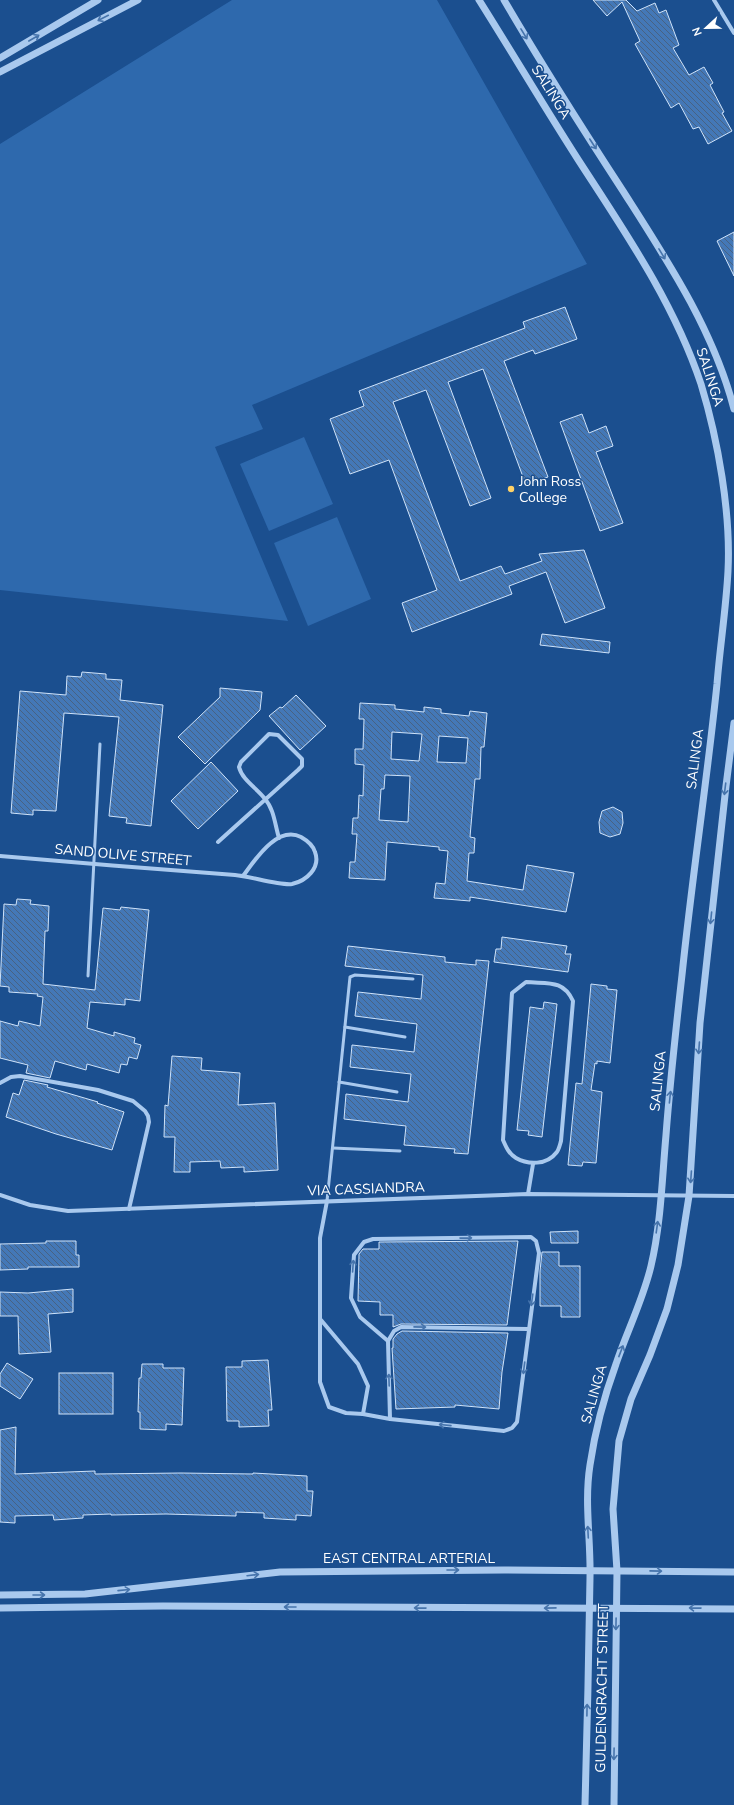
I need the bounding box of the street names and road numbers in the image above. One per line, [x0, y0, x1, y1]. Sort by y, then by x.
street label: SALINGA [527, 61, 575, 123]
street label: SALINGA [692, 345, 728, 409]
street label: SALINGA [682, 728, 708, 790]
street label: SAND OLIVE STREET [54, 840, 193, 870]
street label: SALINGA [645, 1050, 671, 1112]
street label: VIA CASSIANDRA [306, 1177, 425, 1201]
street label: SALINGA [576, 1362, 612, 1426]
street label: EAST CENTRAL ARTERIAL [323, 1549, 495, 1568]
street label: GULDENGRACHT STREET [591, 1603, 613, 1773]

